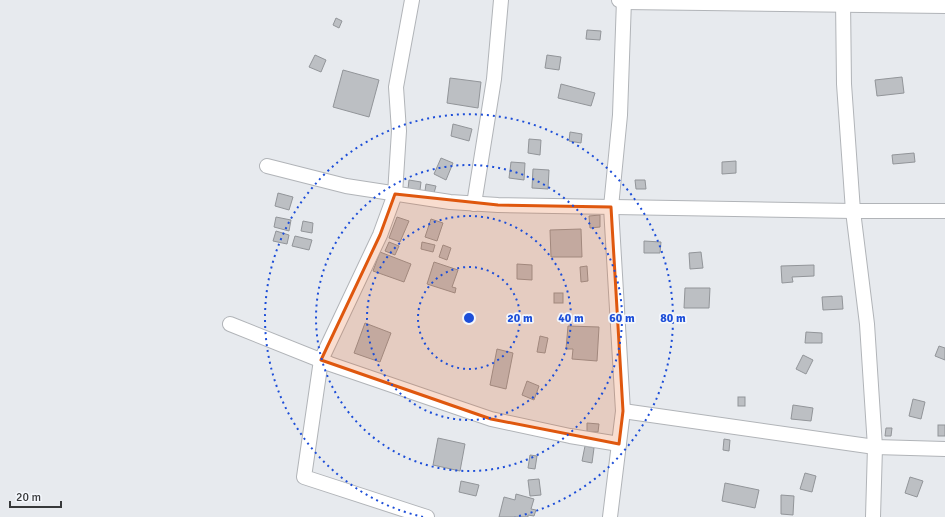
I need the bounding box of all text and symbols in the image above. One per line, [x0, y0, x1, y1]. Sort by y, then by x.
centre of rings [462, 311, 476, 325]
text: 20 m [507, 311, 533, 326]
text: 40 m [558, 311, 584, 326]
text: 60 m [609, 311, 635, 326]
text: 80 m [660, 311, 686, 326]
scale bar [10, 483, 61, 509]
text: 20 m [16, 490, 41, 505]

